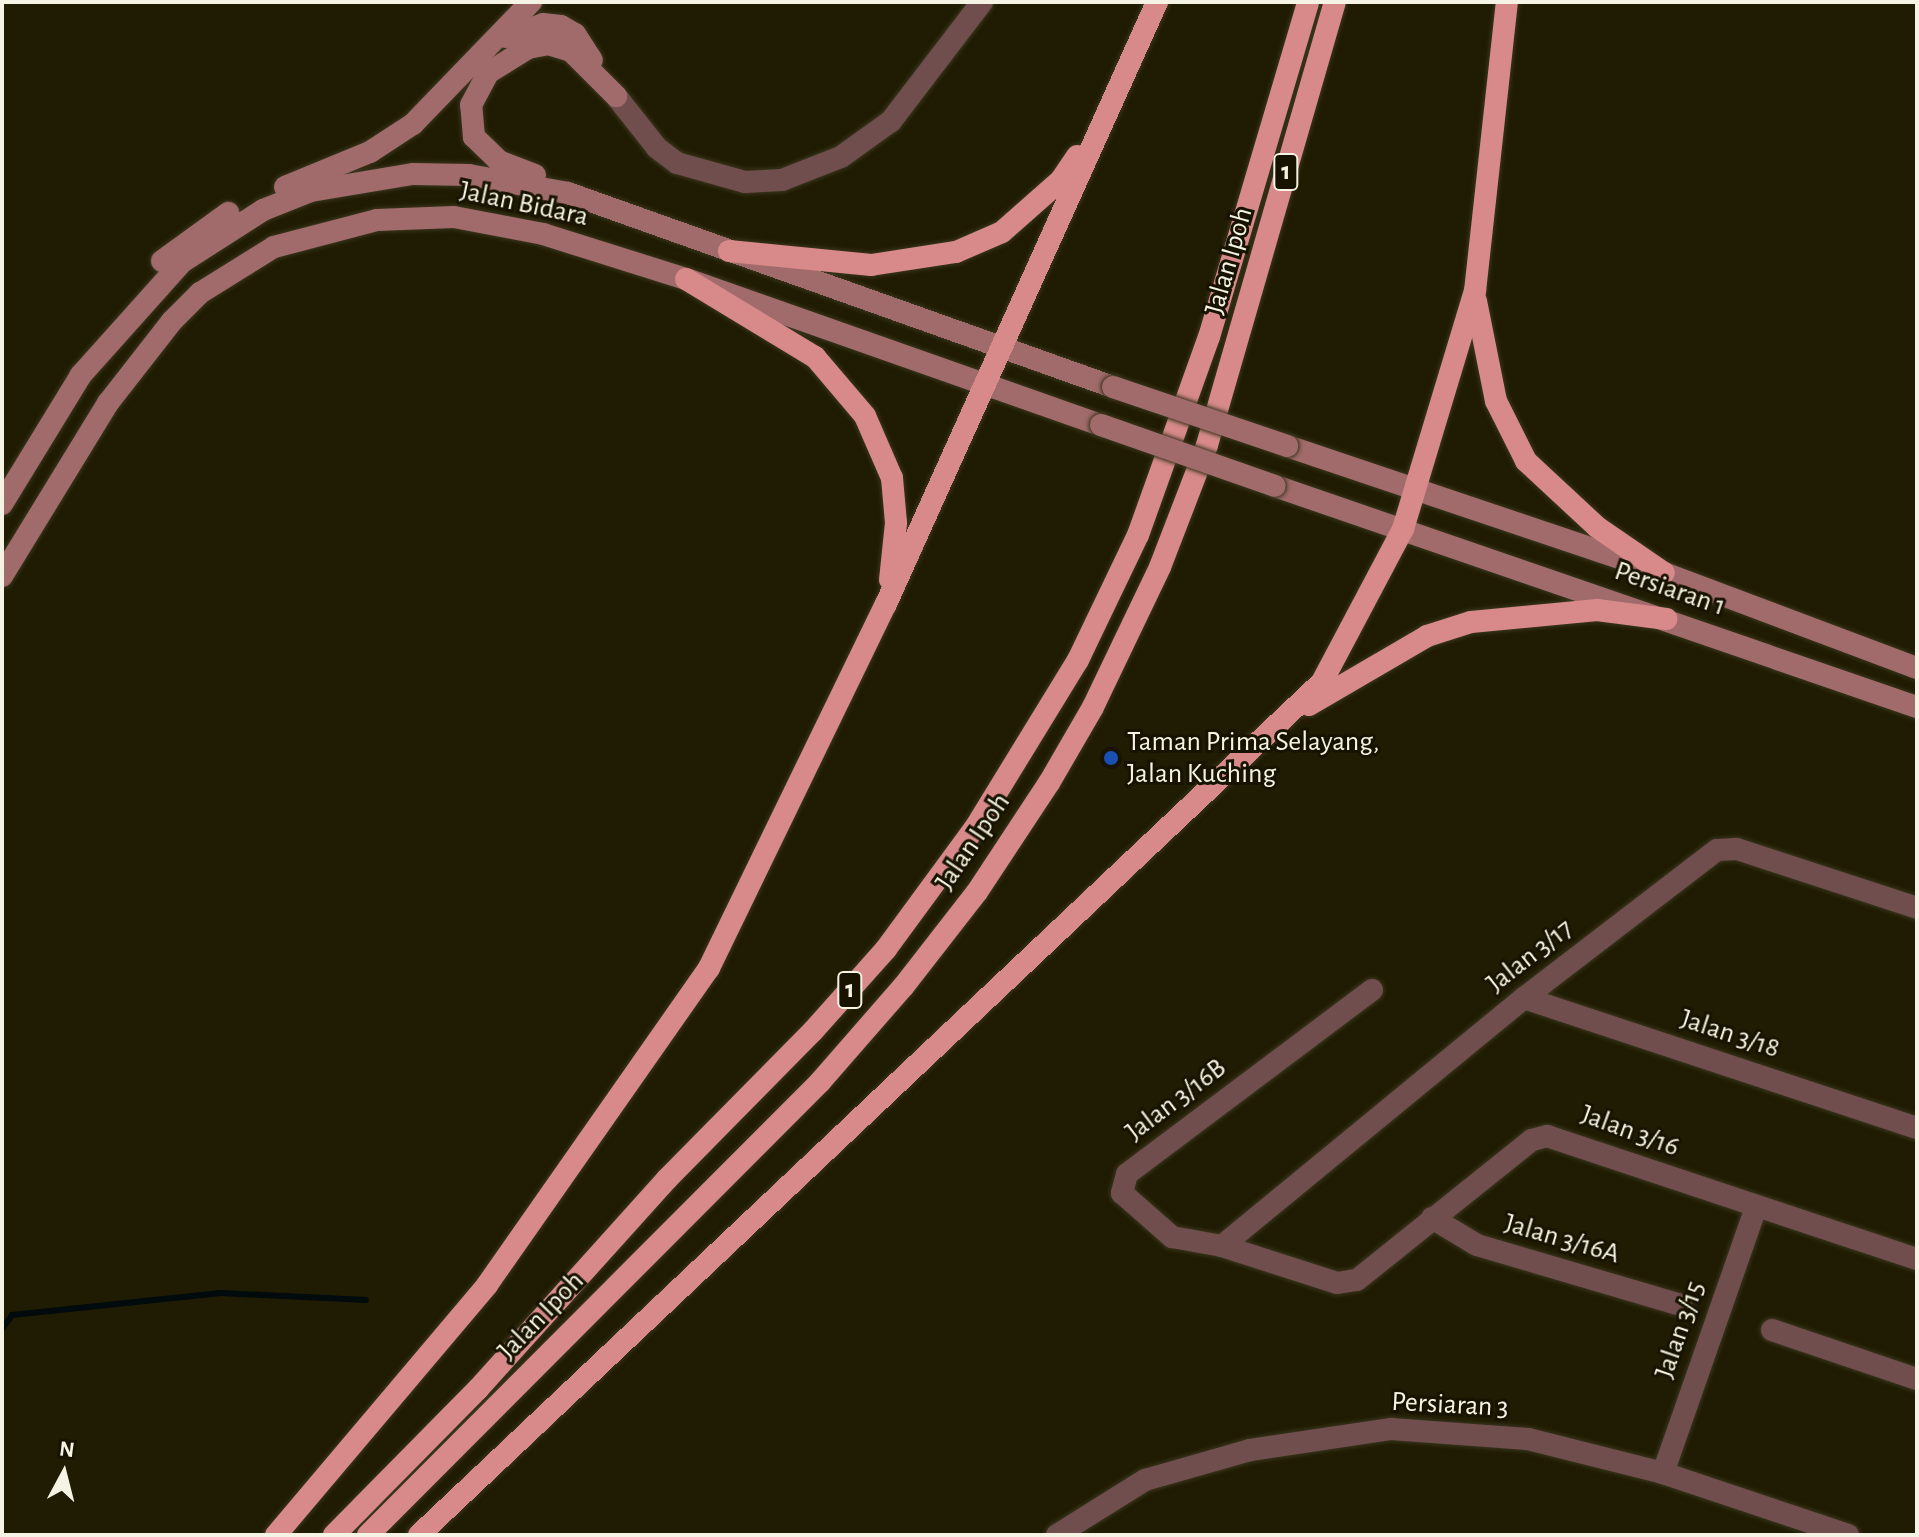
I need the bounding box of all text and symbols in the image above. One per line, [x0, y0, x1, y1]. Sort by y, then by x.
road number: 1 [1272, 150, 1300, 194]
street label: Jalan Bidara [457, 174, 591, 234]
street label: Jalan Ipoh [1198, 204, 1260, 318]
street label: Persiaran 1 [1610, 554, 1730, 624]
place label: Taman Prima Selayang, Jalan Kuching [1127, 725, 1379, 791]
marker: Taman Prima Selayang, Jalan Kuching [1102, 749, 1120, 767]
street label: Jalan Ipoh [928, 787, 1018, 897]
street label: Jalan 3/17 [1480, 912, 1580, 1000]
road number: 1 [836, 968, 864, 1012]
street label: Jalan 3/18 [1676, 1002, 1784, 1066]
street label: Jalan 3/16B [1119, 1051, 1233, 1149]
street label: Jalan 3/16 [1576, 1098, 1684, 1164]
street label: Jalan 3/16A [1501, 1207, 1623, 1271]
street label: Jalan Ipoh [491, 1265, 591, 1367]
street label: Jalan 3/15 [1648, 1277, 1712, 1383]
street label: Persiaran 3 [1391, 1385, 1509, 1425]
north arrow [24, 1433, 104, 1513]
text: N [58, 1437, 76, 1461]

